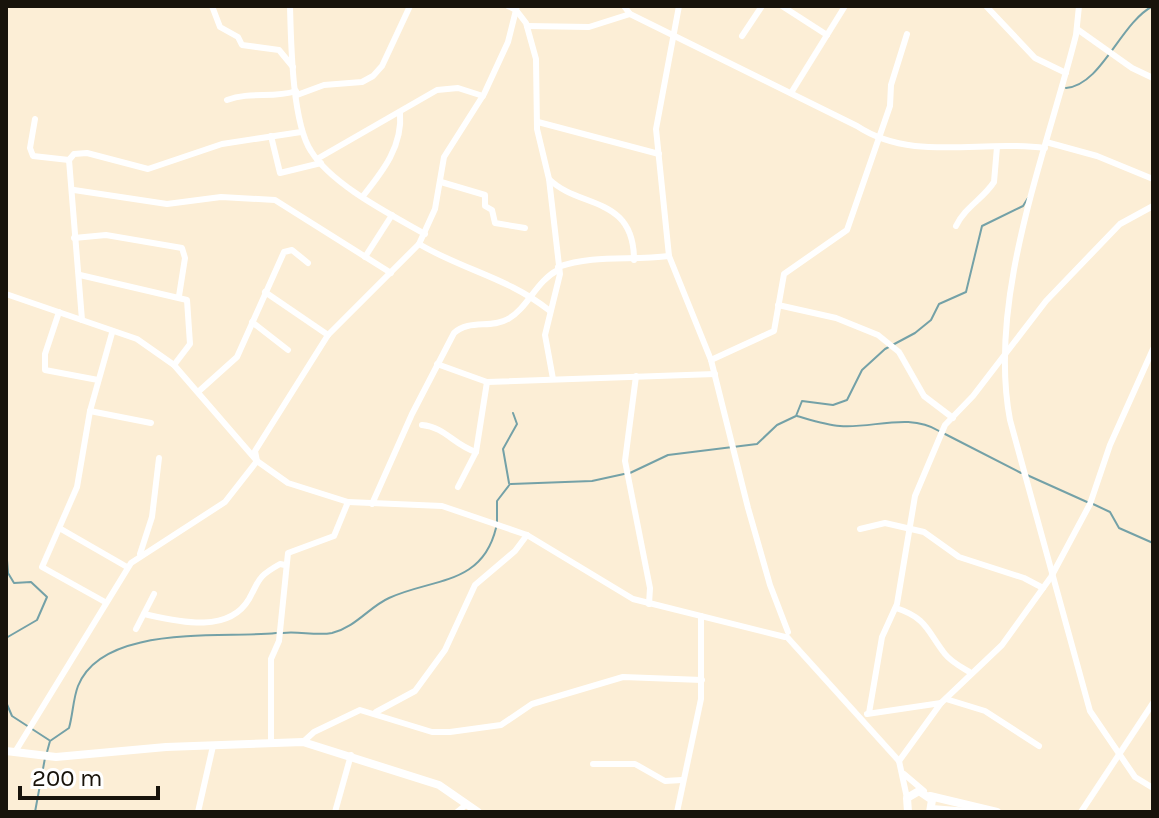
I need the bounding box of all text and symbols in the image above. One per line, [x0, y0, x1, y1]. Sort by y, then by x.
scale bar [20, 750, 158, 800]
text: 200 m [32, 764, 103, 792]

